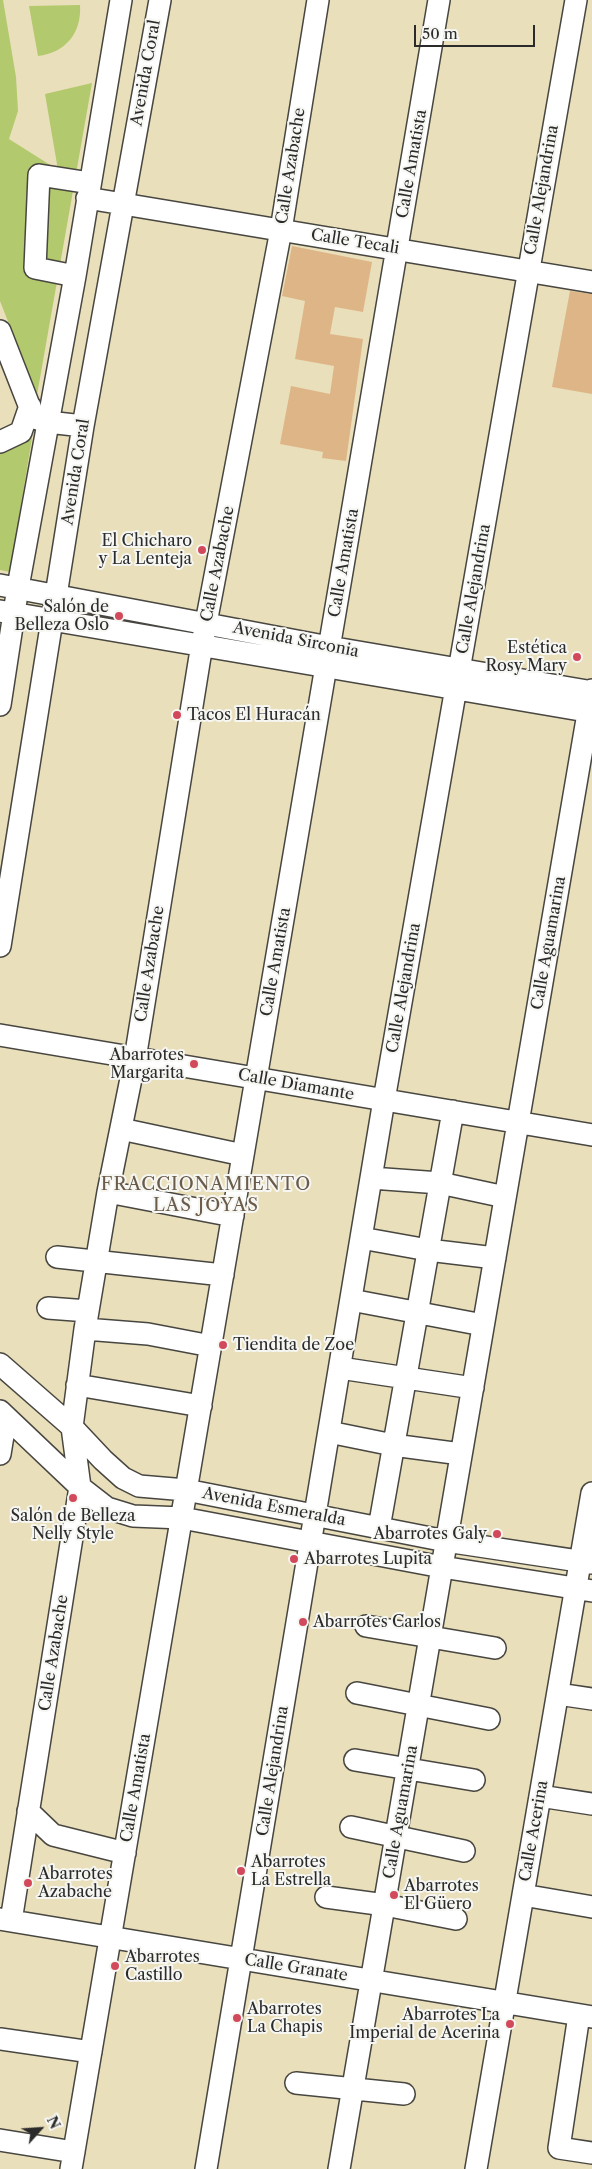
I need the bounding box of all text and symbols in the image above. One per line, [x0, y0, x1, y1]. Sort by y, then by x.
scale bar [417, 15, 538, 47]
street label: Avenida Coral [127, 18, 165, 128]
text: 50 m [422, 24, 458, 43]
street label: Calle Azabache [272, 106, 310, 226]
street label: Calle Amatista [393, 108, 431, 220]
street label: Calle Alejandrina [521, 123, 563, 257]
street label: Calle Tecali [309, 226, 401, 258]
street label: Avenida Coral [58, 417, 94, 527]
street label: Calle Azabache [197, 504, 239, 624]
street label: Calle Amatista [325, 507, 363, 619]
street label: Calle Alejandrina [453, 522, 495, 656]
place label: El Chicharo y La Lenteja [99, 531, 192, 569]
marker: El Chicharo y La Lenteja [196, 544, 208, 556]
place label: Salón de Belleza Oslo [15, 597, 109, 635]
marker: Salón de Belleza Oslo [113, 610, 125, 622]
street label: Avenida Sirconia [231, 618, 361, 662]
place label: Estética Rosy Mary [485, 638, 567, 676]
marker: Estética Rosy Mary [571, 651, 583, 663]
place label: Tacos El Huracán [187, 705, 321, 725]
marker: Tacos El Huracán [171, 709, 183, 721]
street label: Calle Aguamarina [528, 875, 570, 1011]
street label: Calle Azabache [131, 904, 169, 1024]
street label: Calle Amatista [257, 906, 295, 1018]
street label: Calle Alejandrina [383, 921, 425, 1055]
place label: Abarrotes Margarita [109, 1045, 184, 1083]
marker: Abarrotes Margarita [188, 1058, 200, 1070]
street label: Calle Diamante [236, 1065, 356, 1105]
district label: FRACCIONAMIENTO LAS JOYAS [99, 1174, 313, 1216]
place label: Tiendita de Zoe [233, 1335, 354, 1355]
marker: Tiendita de Zoe [217, 1339, 229, 1351]
street label: Avenida Esmeralda [201, 1484, 347, 1530]
marker: Salón de Belleza Nelly Style [67, 1492, 79, 1504]
place label: Salón de Belleza Nelly Style [10, 1506, 136, 1544]
place label: Abarrotes Galy [373, 1524, 487, 1544]
marker: Abarrotes Galy [491, 1528, 503, 1540]
place label: Abarrotes Lupita [304, 1549, 432, 1569]
marker: Abarrotes Lupita [288, 1553, 300, 1565]
street label: Calle Azabache [35, 1593, 73, 1713]
place label: Abarrotes Carlos [313, 1612, 441, 1632]
marker: Abarrotes Carlos [297, 1616, 309, 1628]
street label: Calle Alejandrina [253, 1704, 293, 1838]
street label: Calle Amatista [117, 1732, 155, 1844]
street label: Calle Aguamarina [380, 1744, 422, 1880]
street label: Calle Acerina [516, 1779, 552, 1883]
place label: Abarrotes La Estrella [251, 1852, 331, 1890]
place label: Abarrotes Azabache [38, 1864, 113, 1902]
marker: Abarrotes La Estrella [235, 1865, 247, 1877]
place label: Abarrotes El Güero [404, 1876, 479, 1914]
marker: Abarrotes Azabache [22, 1877, 34, 1889]
marker: Abarrotes El Güero [388, 1889, 400, 1901]
place label: Abarrotes Castillo [125, 1947, 200, 1985]
street label: Calle Granate [243, 1950, 349, 1986]
marker: Abarrotes Castillo [109, 1960, 121, 1972]
place label: Abarrotes La Chapis [247, 1999, 323, 2037]
place label: Abarrotes La Imperial de Acerina [349, 2005, 500, 2043]
marker: Abarrotes La Chapis [231, 2012, 243, 2024]
marker: Abarrotes La Imperial de Acerina [504, 2018, 516, 2030]
north arrow [15, 2104, 65, 2154]
text: N [43, 2113, 64, 2132]

